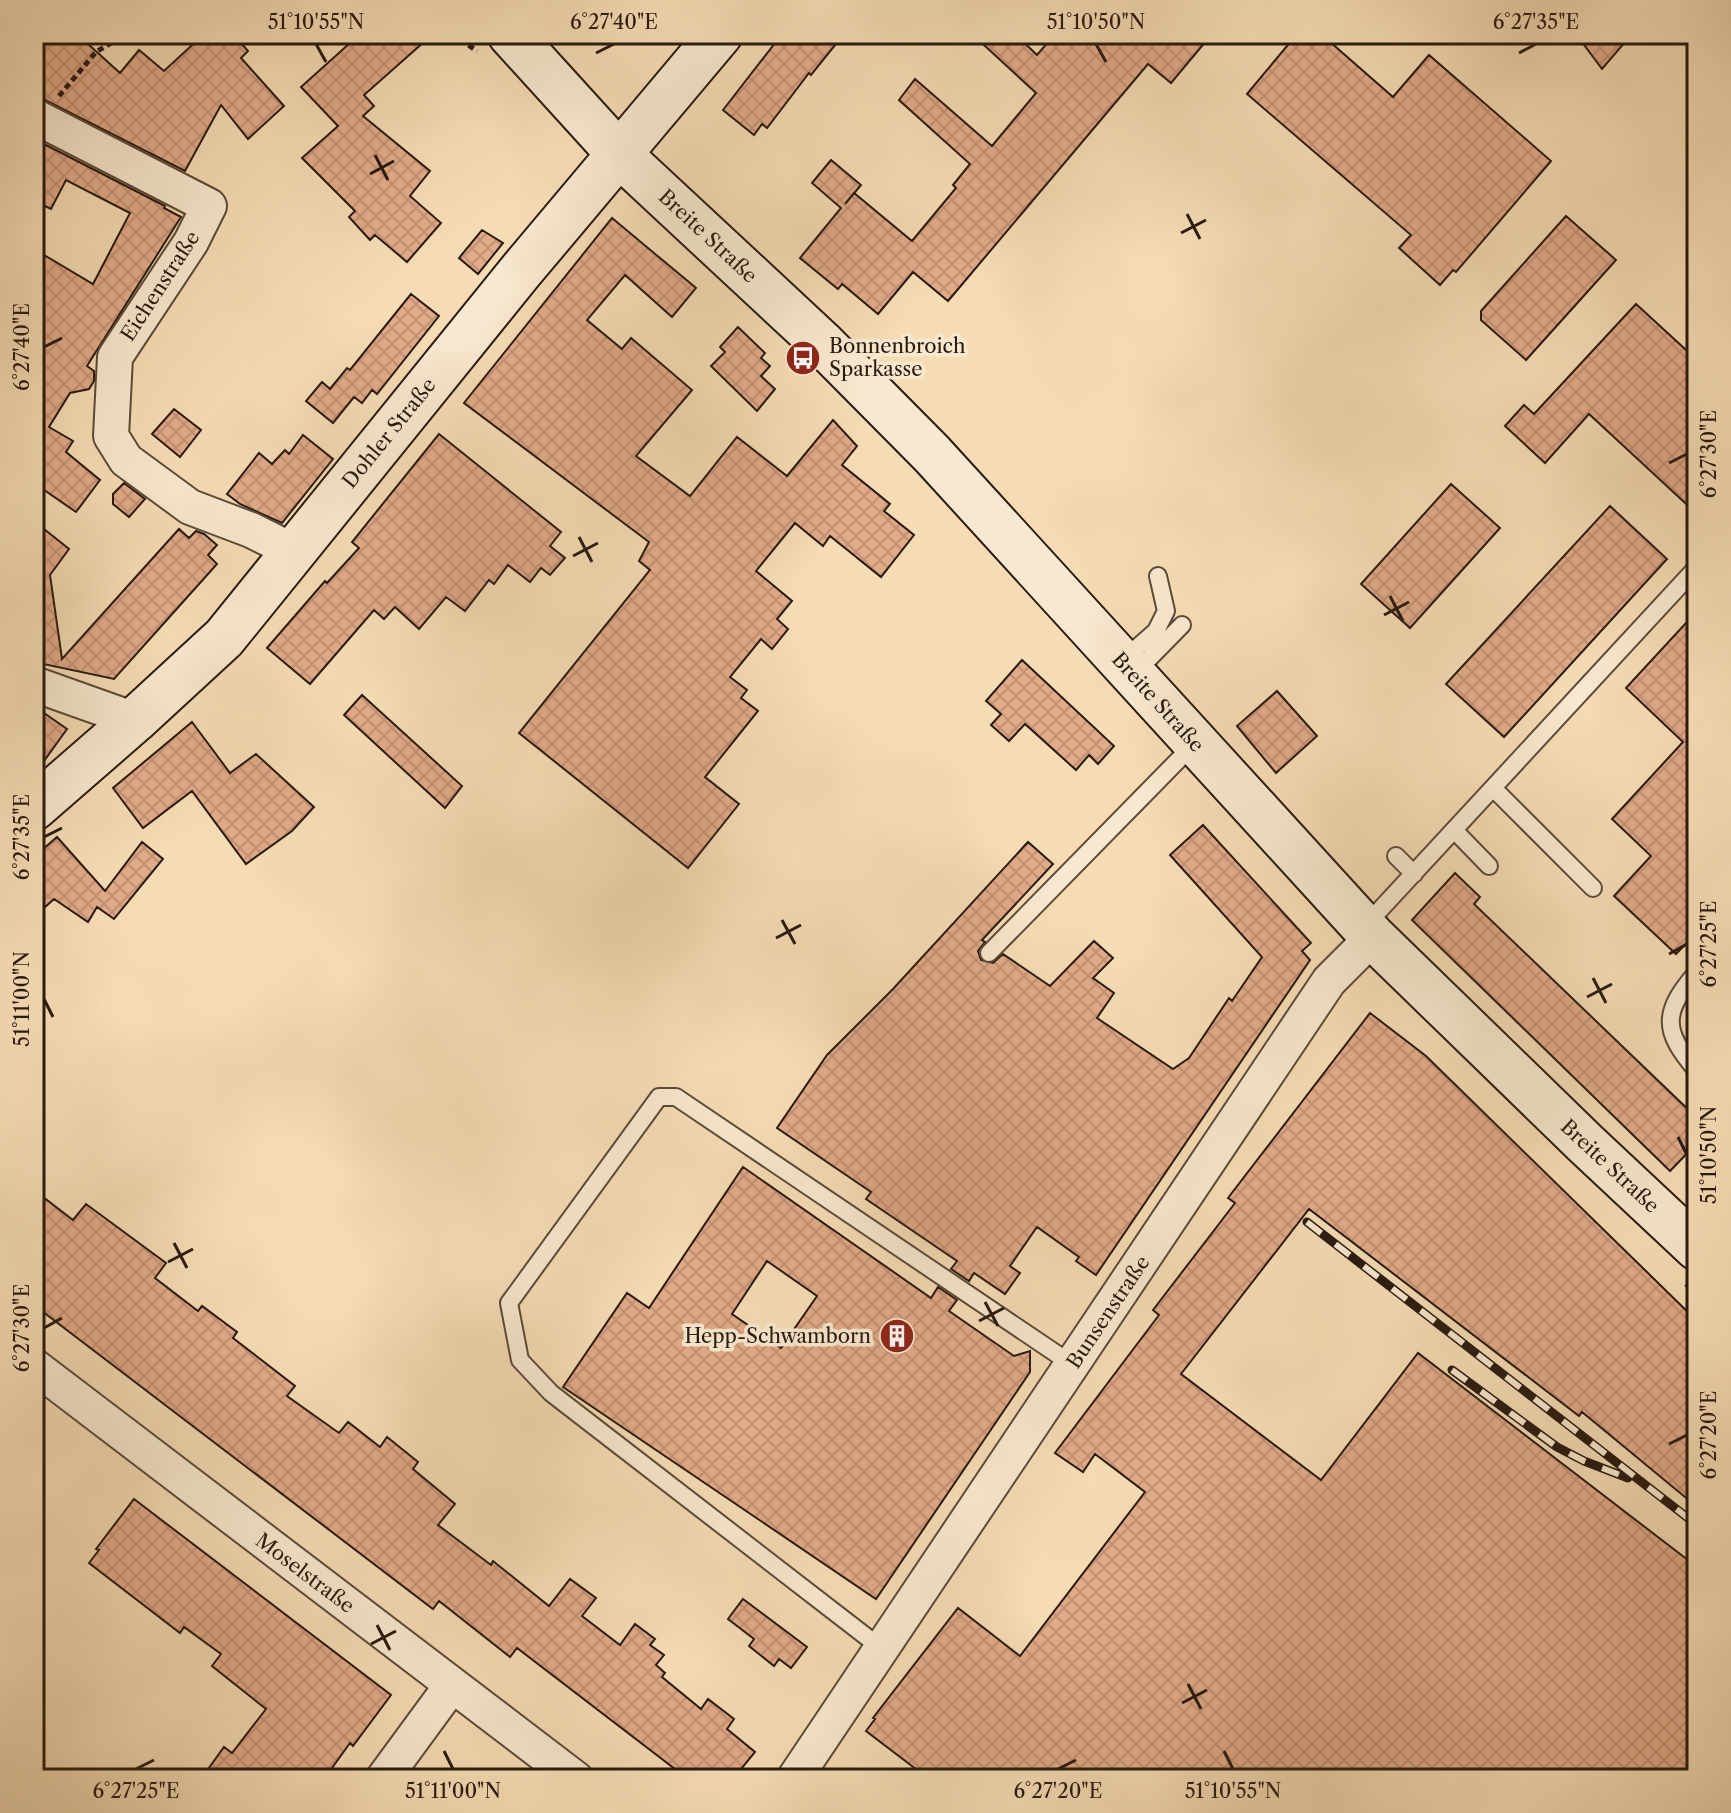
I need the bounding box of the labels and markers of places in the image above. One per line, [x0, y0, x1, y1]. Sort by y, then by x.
place label: Bonnenbroich Sparkasse [829, 334, 966, 381]
bus stop icon: Bonnenbroich Sparkasse [784, 339, 822, 377]
building icon: Hepp-Schwamborn [878, 1317, 916, 1355]
place label: Hepp-Schwamborn [684, 1324, 871, 1348]

